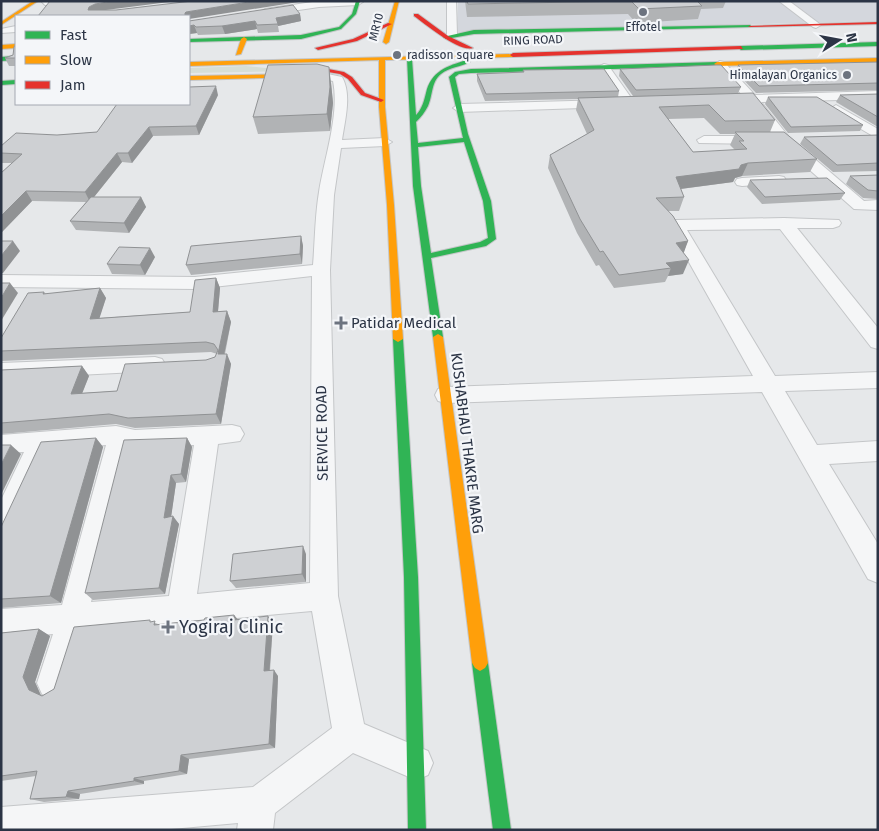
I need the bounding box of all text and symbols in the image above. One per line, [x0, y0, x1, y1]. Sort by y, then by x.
marker: Effotel [637, 6, 649, 18]
street label: MR10 [366, 11, 386, 42]
legend [15, 15, 190, 105]
north arrow [814, 15, 864, 65]
place label: Effotel [625, 20, 661, 34]
text: Fast [60, 26, 87, 44]
text: N [842, 31, 861, 44]
street label: RING ROAD [503, 32, 563, 48]
place label: radisson square [407, 48, 494, 62]
marker: radisson square [391, 49, 403, 61]
text: Slow [60, 51, 92, 69]
place label: Himalayan Organics [729, 68, 837, 82]
marker: Himalayan Organics [841, 69, 853, 81]
text: Jam [60, 76, 86, 94]
place label: Patidar Medical [351, 314, 457, 332]
marker: Patidar Medical [335, 317, 347, 329]
street label: KUSHABHAU THAKRE MARG [447, 351, 487, 535]
street label: SERVICE ROAD [312, 385, 332, 481]
place label: Yogiraj Clinic [179, 616, 283, 638]
marker: Yogiraj Clinic [161, 620, 175, 634]

